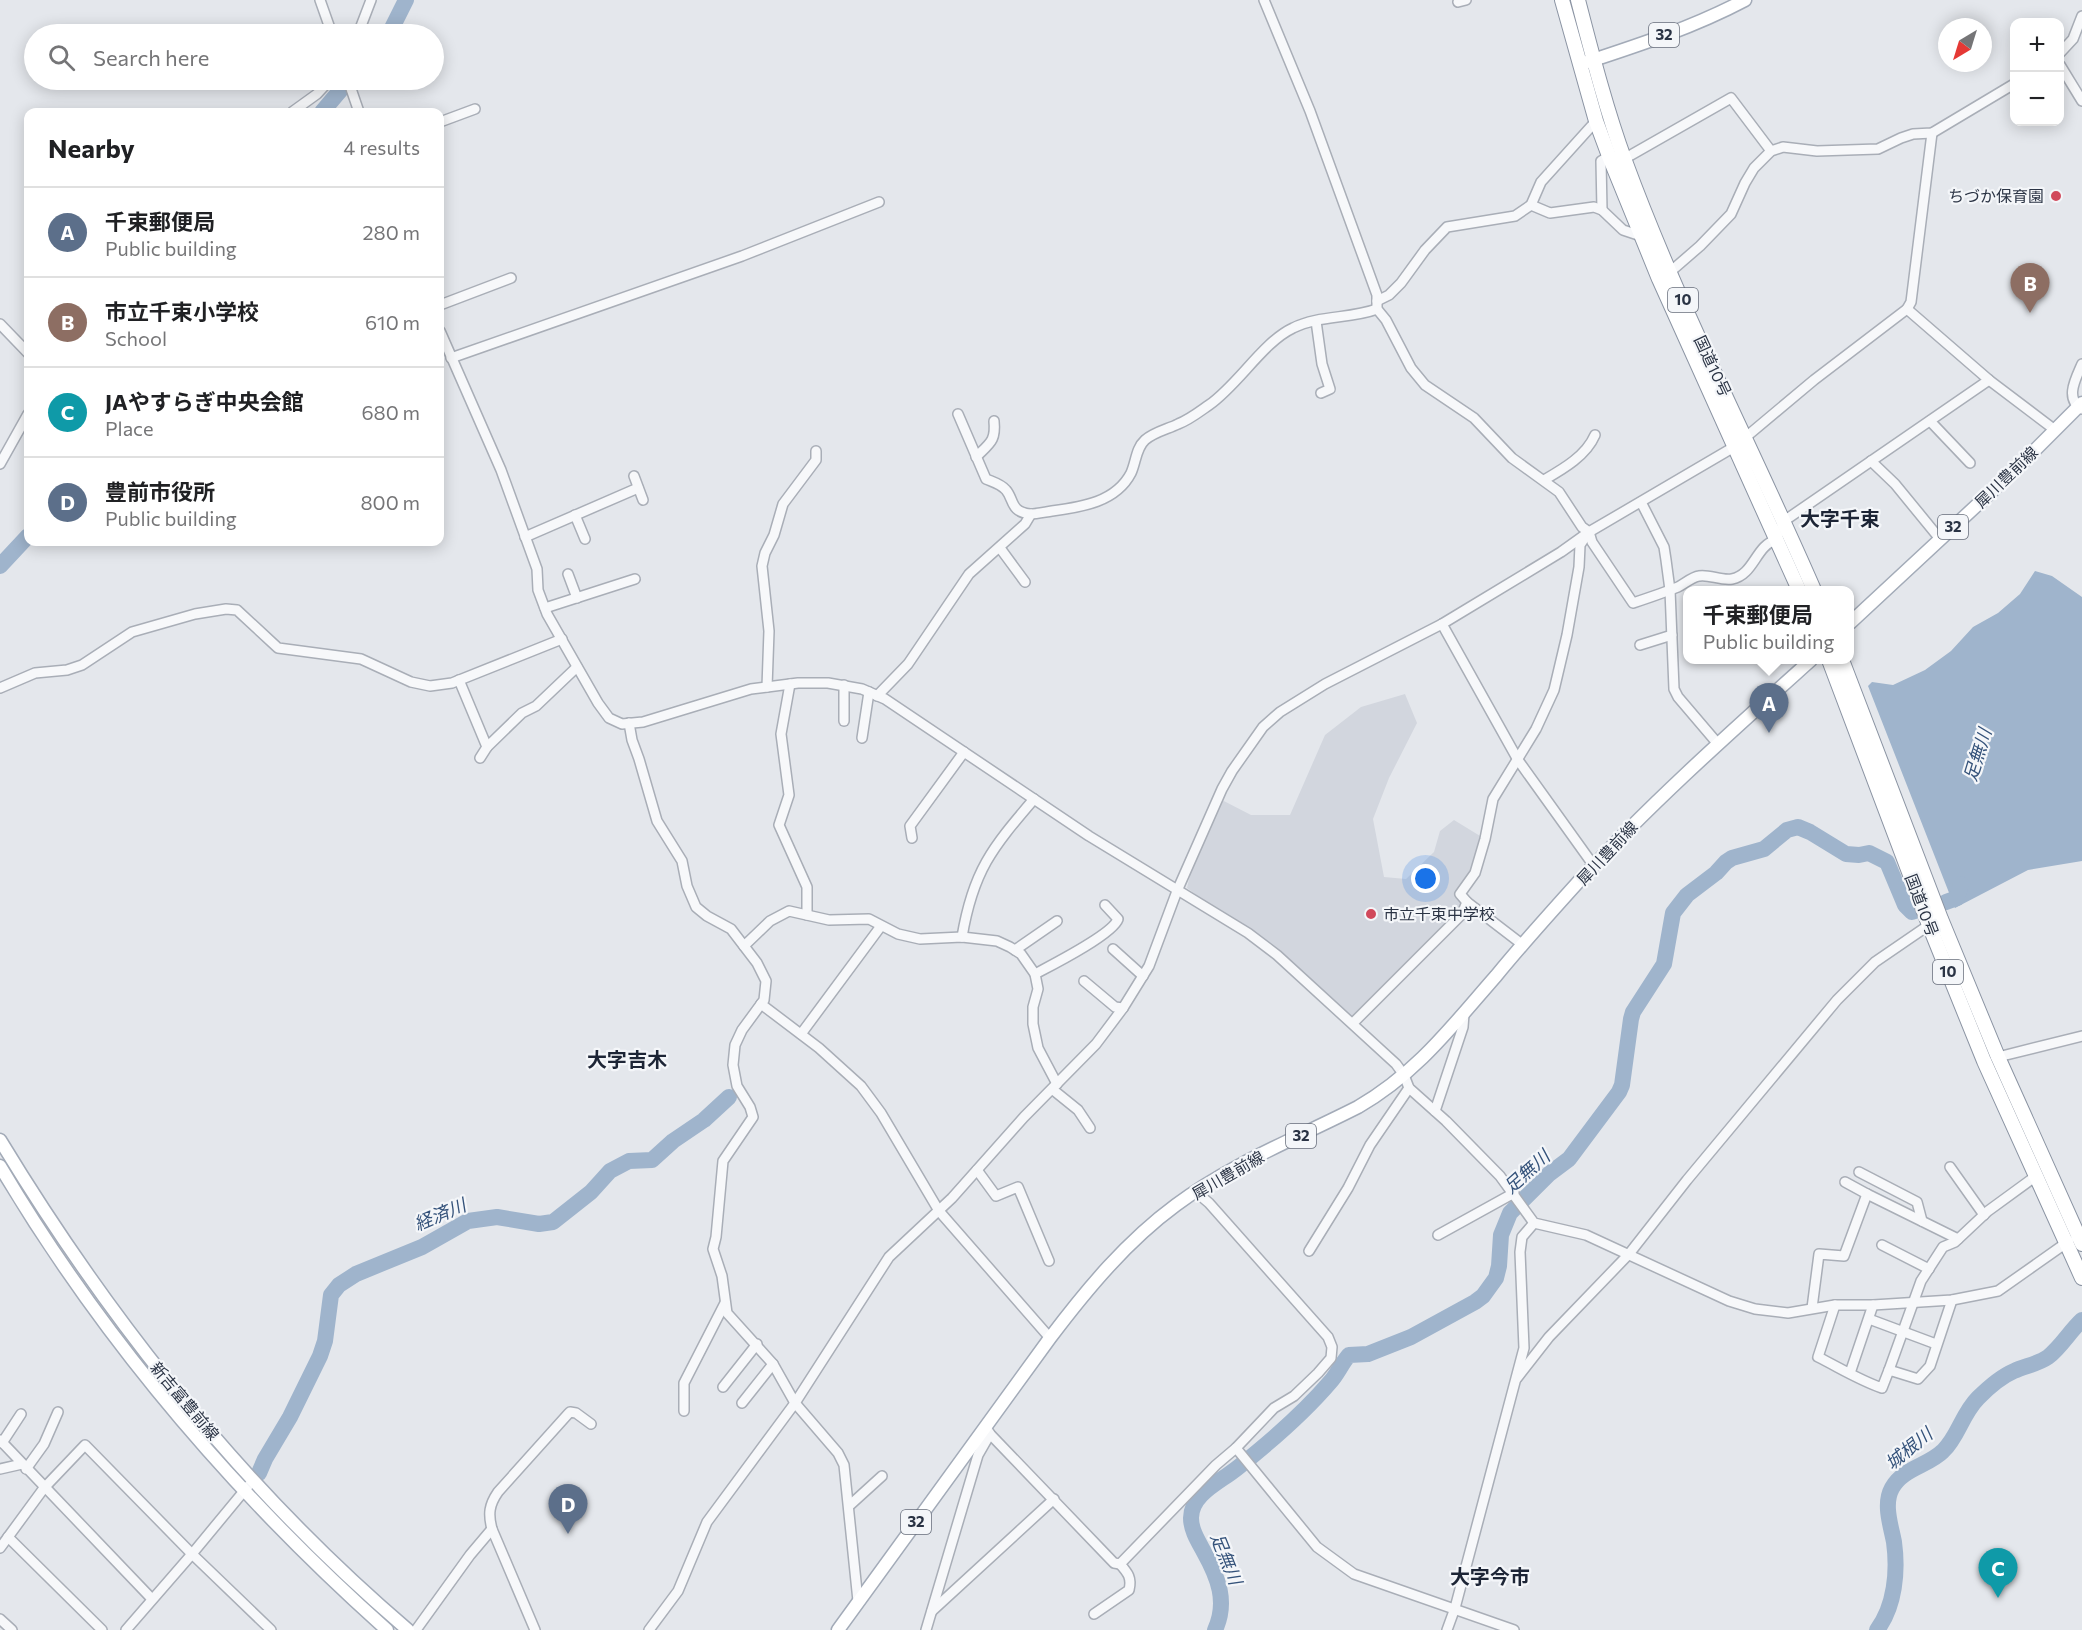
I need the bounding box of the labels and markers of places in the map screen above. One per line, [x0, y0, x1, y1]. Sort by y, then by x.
place label: ちづか保育園 [1948, 186, 2044, 205]
marker: ちづか保育園 [2049, 189, 2063, 203]
pin: B [2010, 264, 2050, 313]
pin: A [1750, 684, 1788, 733]
place label: 市立千束中学校 [1383, 904, 1495, 923]
marker: 市立千束中学校 [1364, 907, 1378, 921]
pin: D [548, 1484, 588, 1534]
pin: C [1978, 1548, 2018, 1598]

